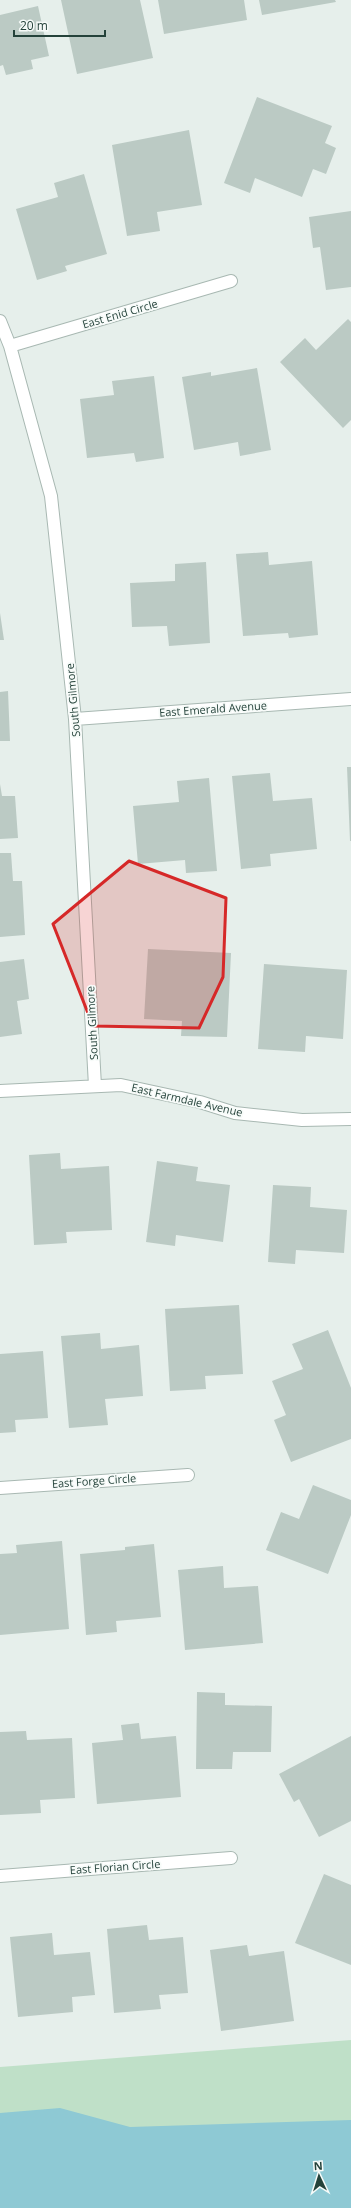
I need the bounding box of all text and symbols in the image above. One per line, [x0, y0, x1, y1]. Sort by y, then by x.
scale bar [14, 12, 105, 38]
text: 20 m [20, 17, 48, 34]
street label: East Enid Circle [80, 296, 159, 331]
street label: South Gilmore [62, 663, 83, 738]
street label: East Emerald Avenue [159, 697, 267, 720]
street label: South Gilmore [82, 986, 101, 1060]
street label: East Farmdale Avenue [130, 1079, 244, 1120]
street label: East Forge Circle [51, 1470, 137, 1491]
street label: East Florian Circle [69, 1856, 161, 1877]
north arrow [299, 2156, 339, 2196]
text: N [313, 2158, 323, 2173]

